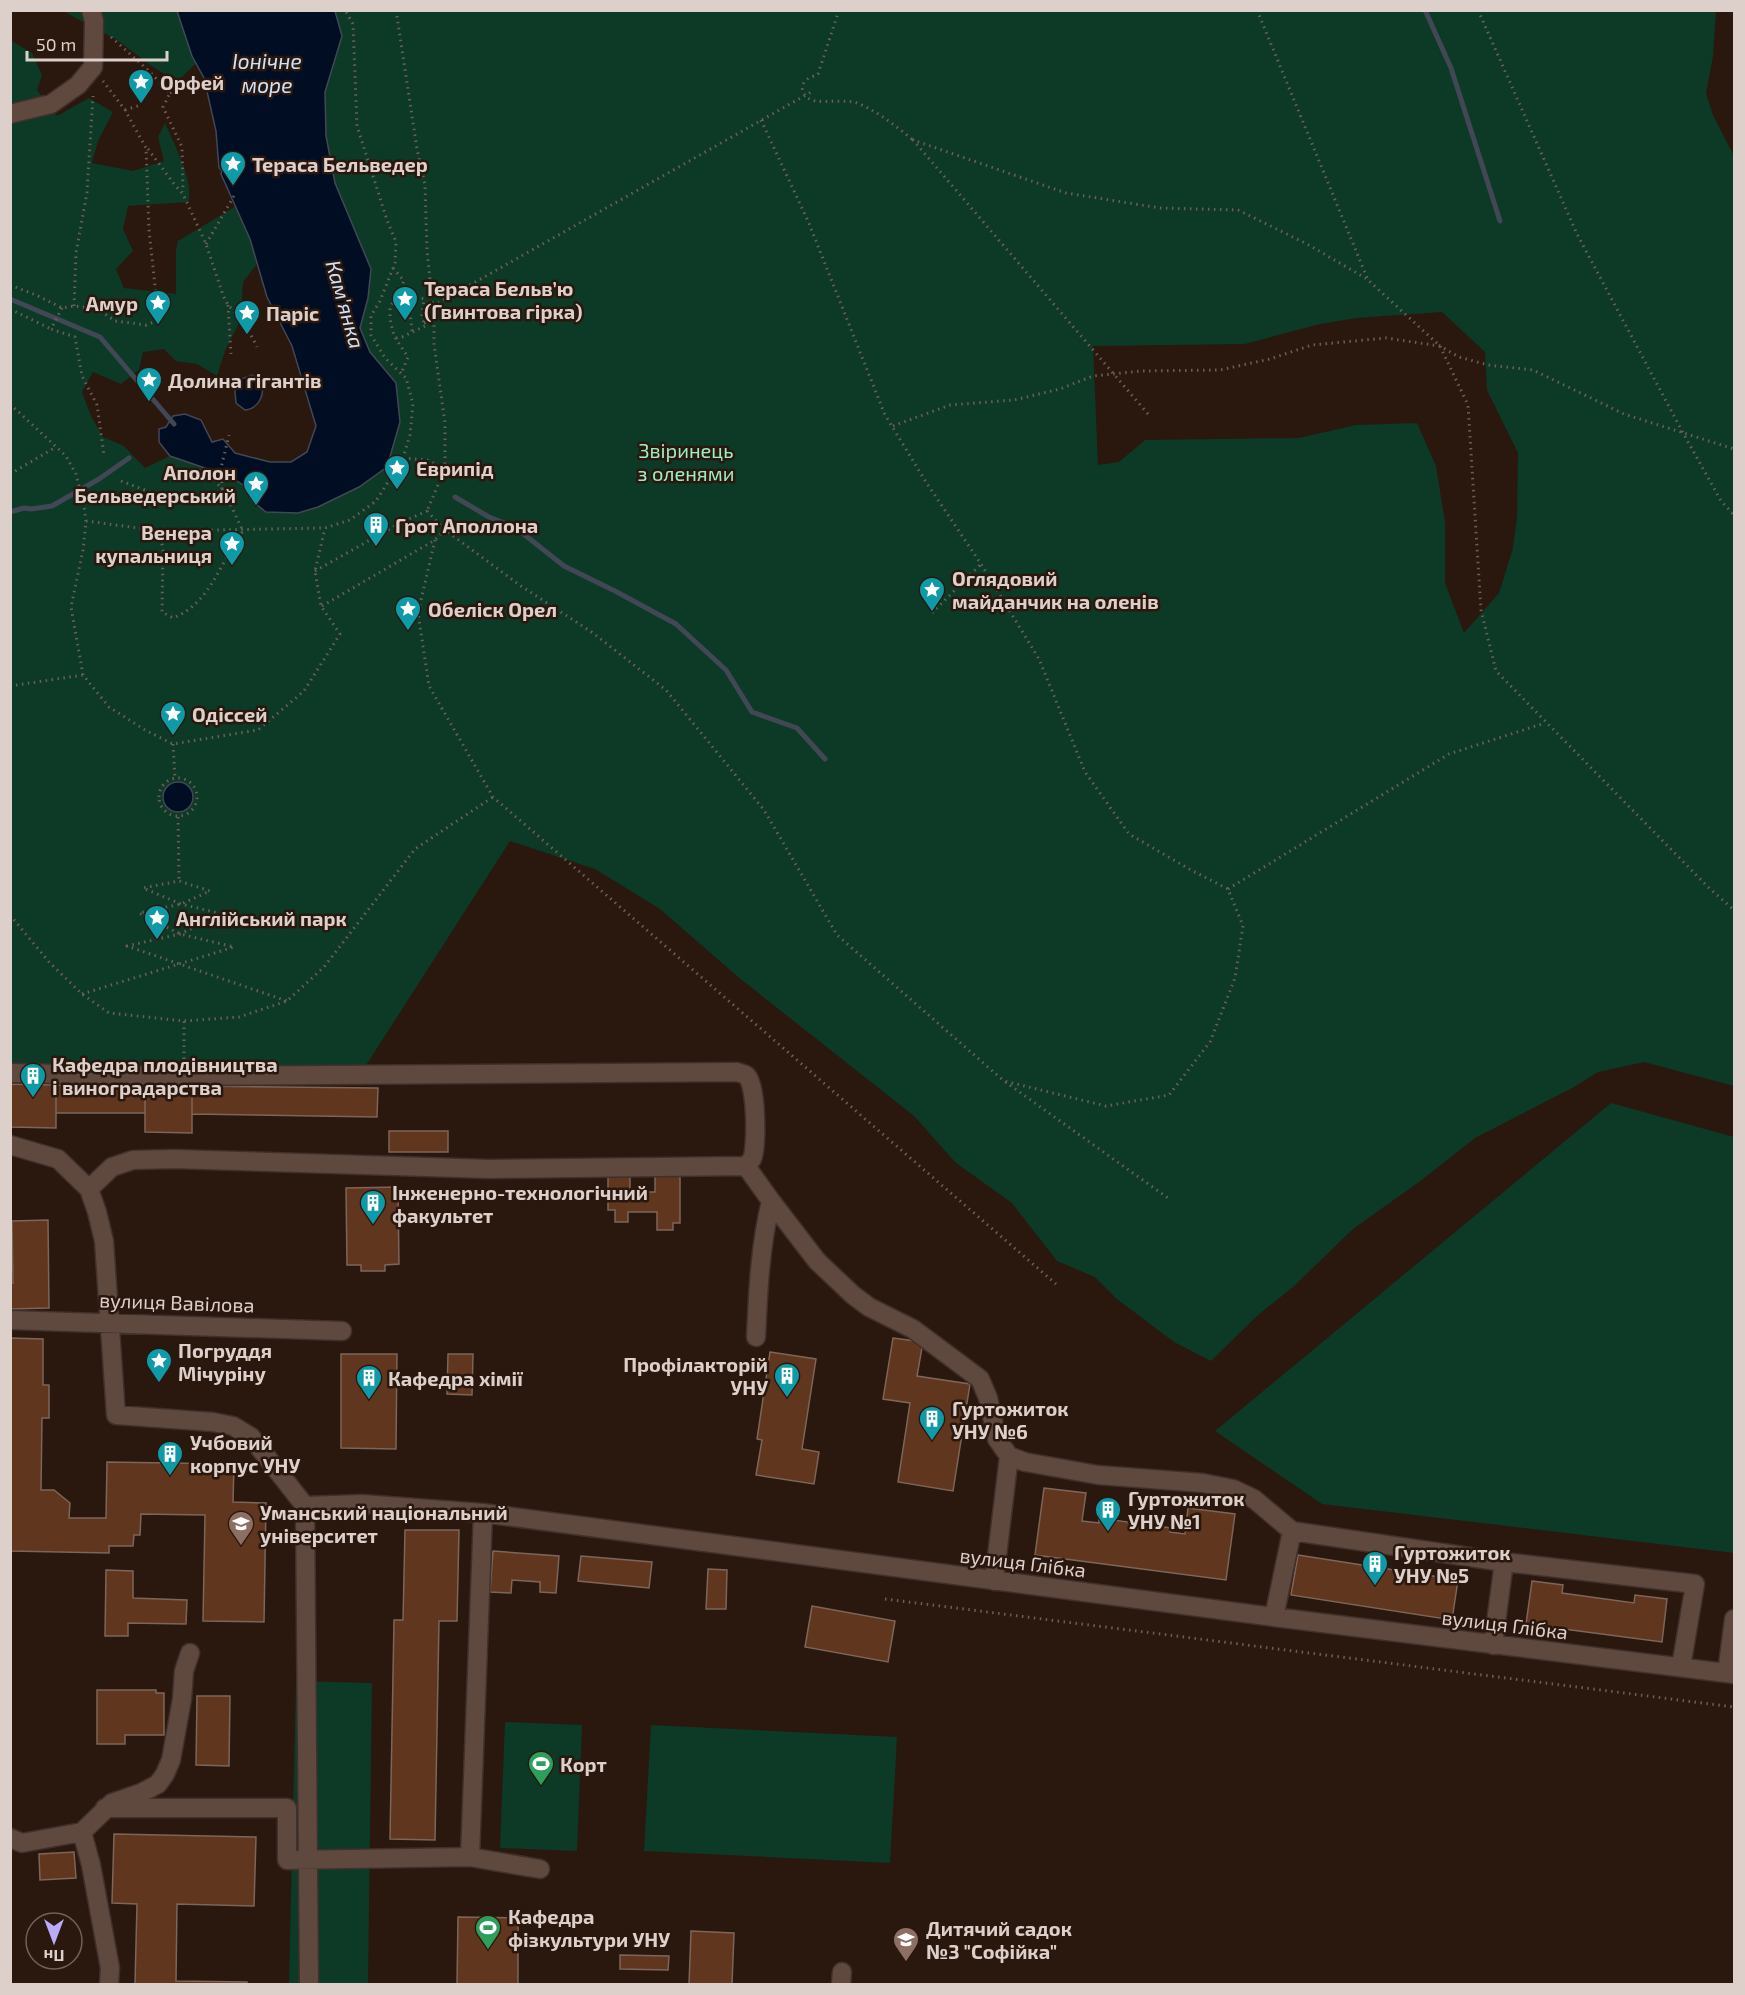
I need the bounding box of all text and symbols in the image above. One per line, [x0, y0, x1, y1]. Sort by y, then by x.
scale bar [27, 24, 166, 62]
text: 50 m [36, 33, 76, 55]
water label: Іонічне море [232, 48, 302, 97]
place icon: Орфей [126, 67, 156, 105]
place label: Орфей [160, 70, 224, 94]
place icon: Тераса Бельведер [218, 149, 248, 187]
place label: Тераса Бельведер [252, 152, 428, 176]
water label: Кам'янка [321, 257, 371, 351]
place label: Тераса Бельв’ю (Гвинтова гірка) [424, 276, 583, 323]
place icon: Тераса Бельв’ю (Гвинтова гірка) [390, 284, 420, 322]
place icon: Амур [143, 288, 173, 326]
place label: Амур [86, 291, 138, 315]
place icon: Паріс [232, 298, 262, 336]
place label: Паріс [266, 301, 319, 325]
place icon: Долина гігантів [134, 365, 164, 403]
place label: Долина гігантів [168, 368, 322, 392]
park label: Звіринець з оленями [638, 438, 734, 485]
place icon: Еврипід [382, 453, 412, 491]
place label: Еврипід [416, 456, 494, 480]
place label: Аполон Бельведерський [74, 460, 236, 507]
place icon: Аполон Бельведерський [241, 469, 271, 507]
building icon: Грот Аполлона [361, 510, 391, 548]
place label: Грот Аполлона [395, 513, 538, 537]
place label: Венера купальниця [95, 520, 212, 567]
place icon: Венера купальниця [217, 529, 247, 567]
place label: Оглядовий майданчик на оленів [952, 566, 1159, 613]
place icon: Оглядовий майданчик на оленів [917, 575, 947, 613]
place icon: Обеліск Орел [393, 594, 423, 632]
place label: Обеліск Орел [428, 597, 557, 621]
place icon: Одіссей [158, 699, 188, 737]
place label: Одіссей [192, 702, 267, 726]
place icon: Англійський парк [142, 903, 172, 941]
place label: Англійський парк [176, 906, 347, 930]
place label: Кафедра плодівництва і виноградарства [52, 1052, 278, 1099]
building icon: Кафедра плодівництва і виноградарства [18, 1061, 48, 1099]
place label: Інженерно-технологічний факультет [392, 1180, 648, 1227]
building icon: Інженерно-технологічний факультет [358, 1188, 388, 1226]
street label: вулиця Вавілова [99, 1287, 255, 1318]
place label: Погруддя Мічуріну [178, 1338, 272, 1385]
place icon: Погруддя Мічуріну [144, 1346, 174, 1384]
place label: Профілакторій УНУ [623, 1352, 768, 1399]
building icon: Профілакторій УНУ [772, 1361, 802, 1399]
building icon: Кафедра хімії [354, 1363, 384, 1401]
place label: Кафедра хімії [388, 1366, 523, 1390]
place label: Гуртожиток УНУ №6 [952, 1396, 1069, 1443]
building icon: Гуртожиток УНУ №6 [917, 1404, 947, 1442]
place label: Учбовий корпус УНУ [190, 1430, 300, 1477]
building icon: Учбовий корпус УНУ [155, 1439, 185, 1477]
place label: Гуртожиток УНУ №1 [1128, 1486, 1245, 1533]
building icon: Гуртожиток УНУ №1 [1093, 1495, 1123, 1533]
place label: Уманський національний університет [260, 1500, 508, 1547]
school or university icon: Уманський національний університет [226, 1509, 256, 1547]
place label: Гуртожиток УНУ №5 [1394, 1540, 1511, 1587]
street label: вулиця Глібка [958, 1542, 1088, 1583]
building icon: Гуртожиток УНУ №5 [1360, 1549, 1390, 1587]
street label: вулиця Глібка [1440, 1604, 1570, 1645]
sports icon: Корт [526, 1749, 556, 1787]
place label: Корт [560, 1752, 607, 1776]
place label: Кафедра фізкультури УНУ [508, 1904, 670, 1951]
north arrow [24, 1911, 84, 1971]
sports icon: Кафедра фізкультури УНУ [473, 1913, 503, 1951]
place label: Дитячий садок №3 "Софійка" [926, 1916, 1072, 1963]
school or university icon: Дитячий садок №3 "Софійка" [891, 1925, 921, 1963]
text: Пн [44, 1947, 64, 1966]

